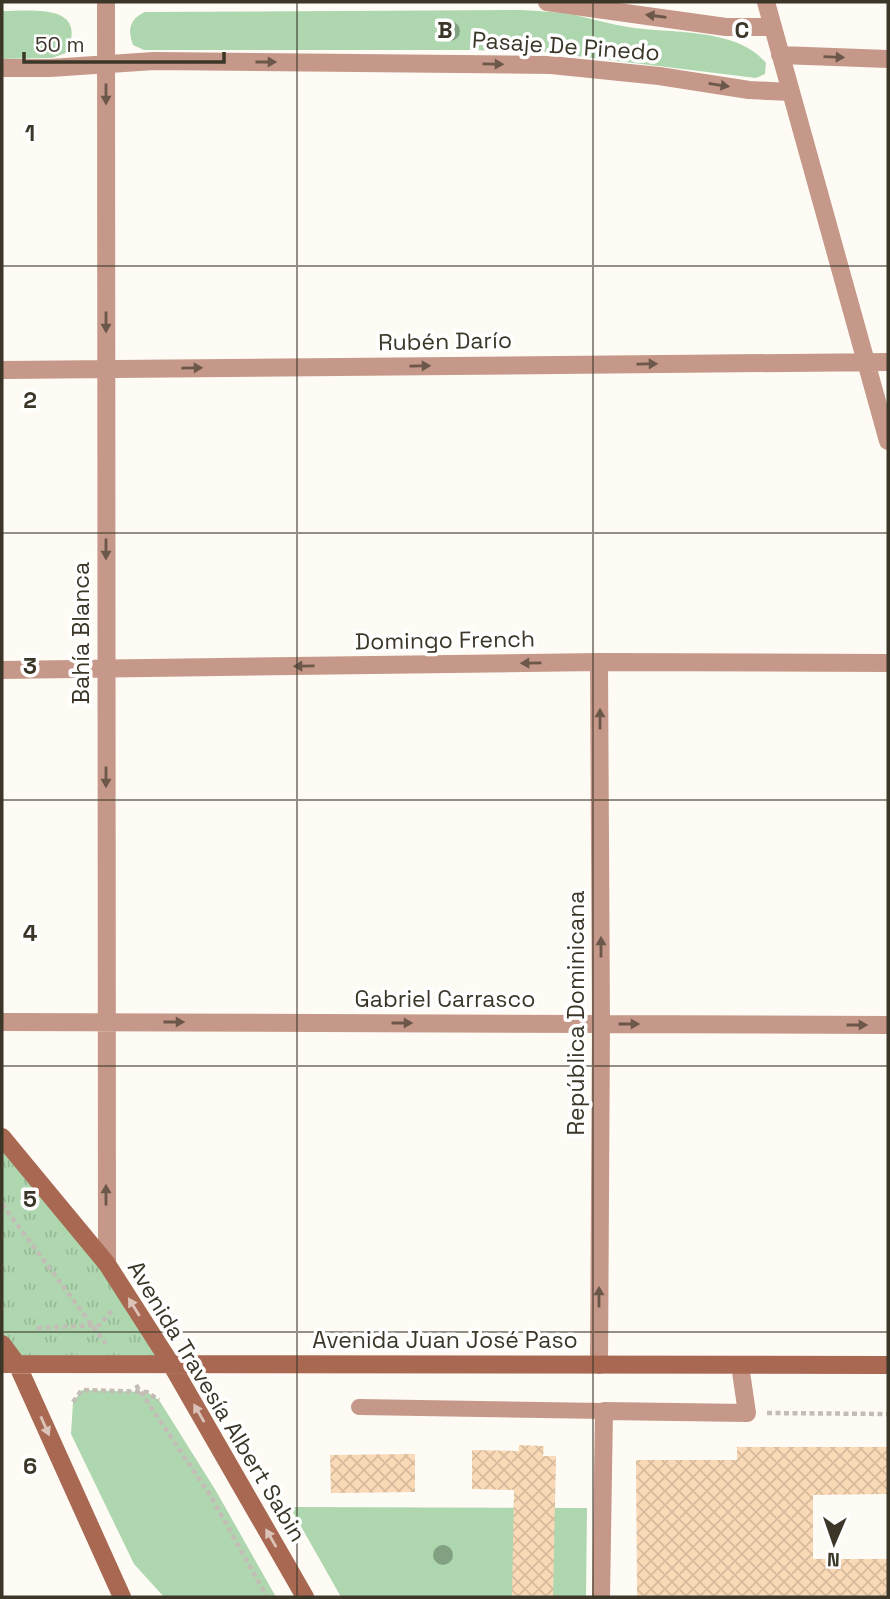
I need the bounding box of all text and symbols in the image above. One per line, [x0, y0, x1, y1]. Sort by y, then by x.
one-way arrow [645, 11, 667, 22]
text: B [437, 15, 453, 45]
text: C [735, 15, 749, 45]
scale bar [24, 21, 224, 65]
street label: Pasaje De Pinedo [471, 24, 661, 68]
text: 50 m [35, 31, 85, 58]
one-way arrow [823, 51, 845, 62]
one-way arrow [255, 56, 277, 68]
one-way arrow [482, 58, 504, 70]
one-way arrow [709, 80, 731, 91]
one-way arrow [100, 84, 112, 106]
text: 1 [25, 118, 35, 148]
one-way arrow [100, 311, 112, 333]
street label: Rubén Darío [378, 325, 512, 357]
one-way arrow [637, 358, 659, 370]
one-way arrow [409, 360, 431, 372]
one-way arrow [182, 362, 204, 374]
text: 2 [23, 385, 37, 415]
one-way arrow [100, 539, 112, 561]
street label: Bahía Blanca [66, 562, 96, 704]
street label: Domingo French [355, 623, 535, 657]
text: 3 [23, 651, 37, 681]
one-way arrow [520, 657, 542, 669]
one-way arrow [292, 660, 314, 672]
one-way arrow [594, 708, 606, 730]
one-way arrow [100, 766, 112, 788]
street label: República Dominicana [561, 891, 591, 1135]
text: 4 [23, 918, 38, 948]
one-way arrow [595, 935, 607, 957]
street label: Gabriel Carrasco [355, 984, 535, 1014]
one-way arrow [164, 1016, 186, 1028]
one-way arrow [391, 1017, 413, 1029]
one-way arrow [619, 1018, 641, 1030]
one-way arrow [846, 1019, 868, 1031]
text: 5 [23, 1184, 37, 1214]
one-way arrow [101, 1184, 112, 1206]
street label: Avenida Travesía Albert Sabin [121, 1255, 313, 1547]
one-way arrow [593, 1285, 605, 1307]
one-way arrow [127, 1297, 140, 1316]
street label: Avenida Juan José Paso [312, 1325, 578, 1355]
one-way arrow [193, 1403, 205, 1423]
one-way arrow [39, 1416, 51, 1436]
text: 6 [23, 1451, 37, 1481]
north arrow [799, 1508, 869, 1578]
one-way arrow [265, 1529, 277, 1548]
text: N [827, 1547, 840, 1572]

